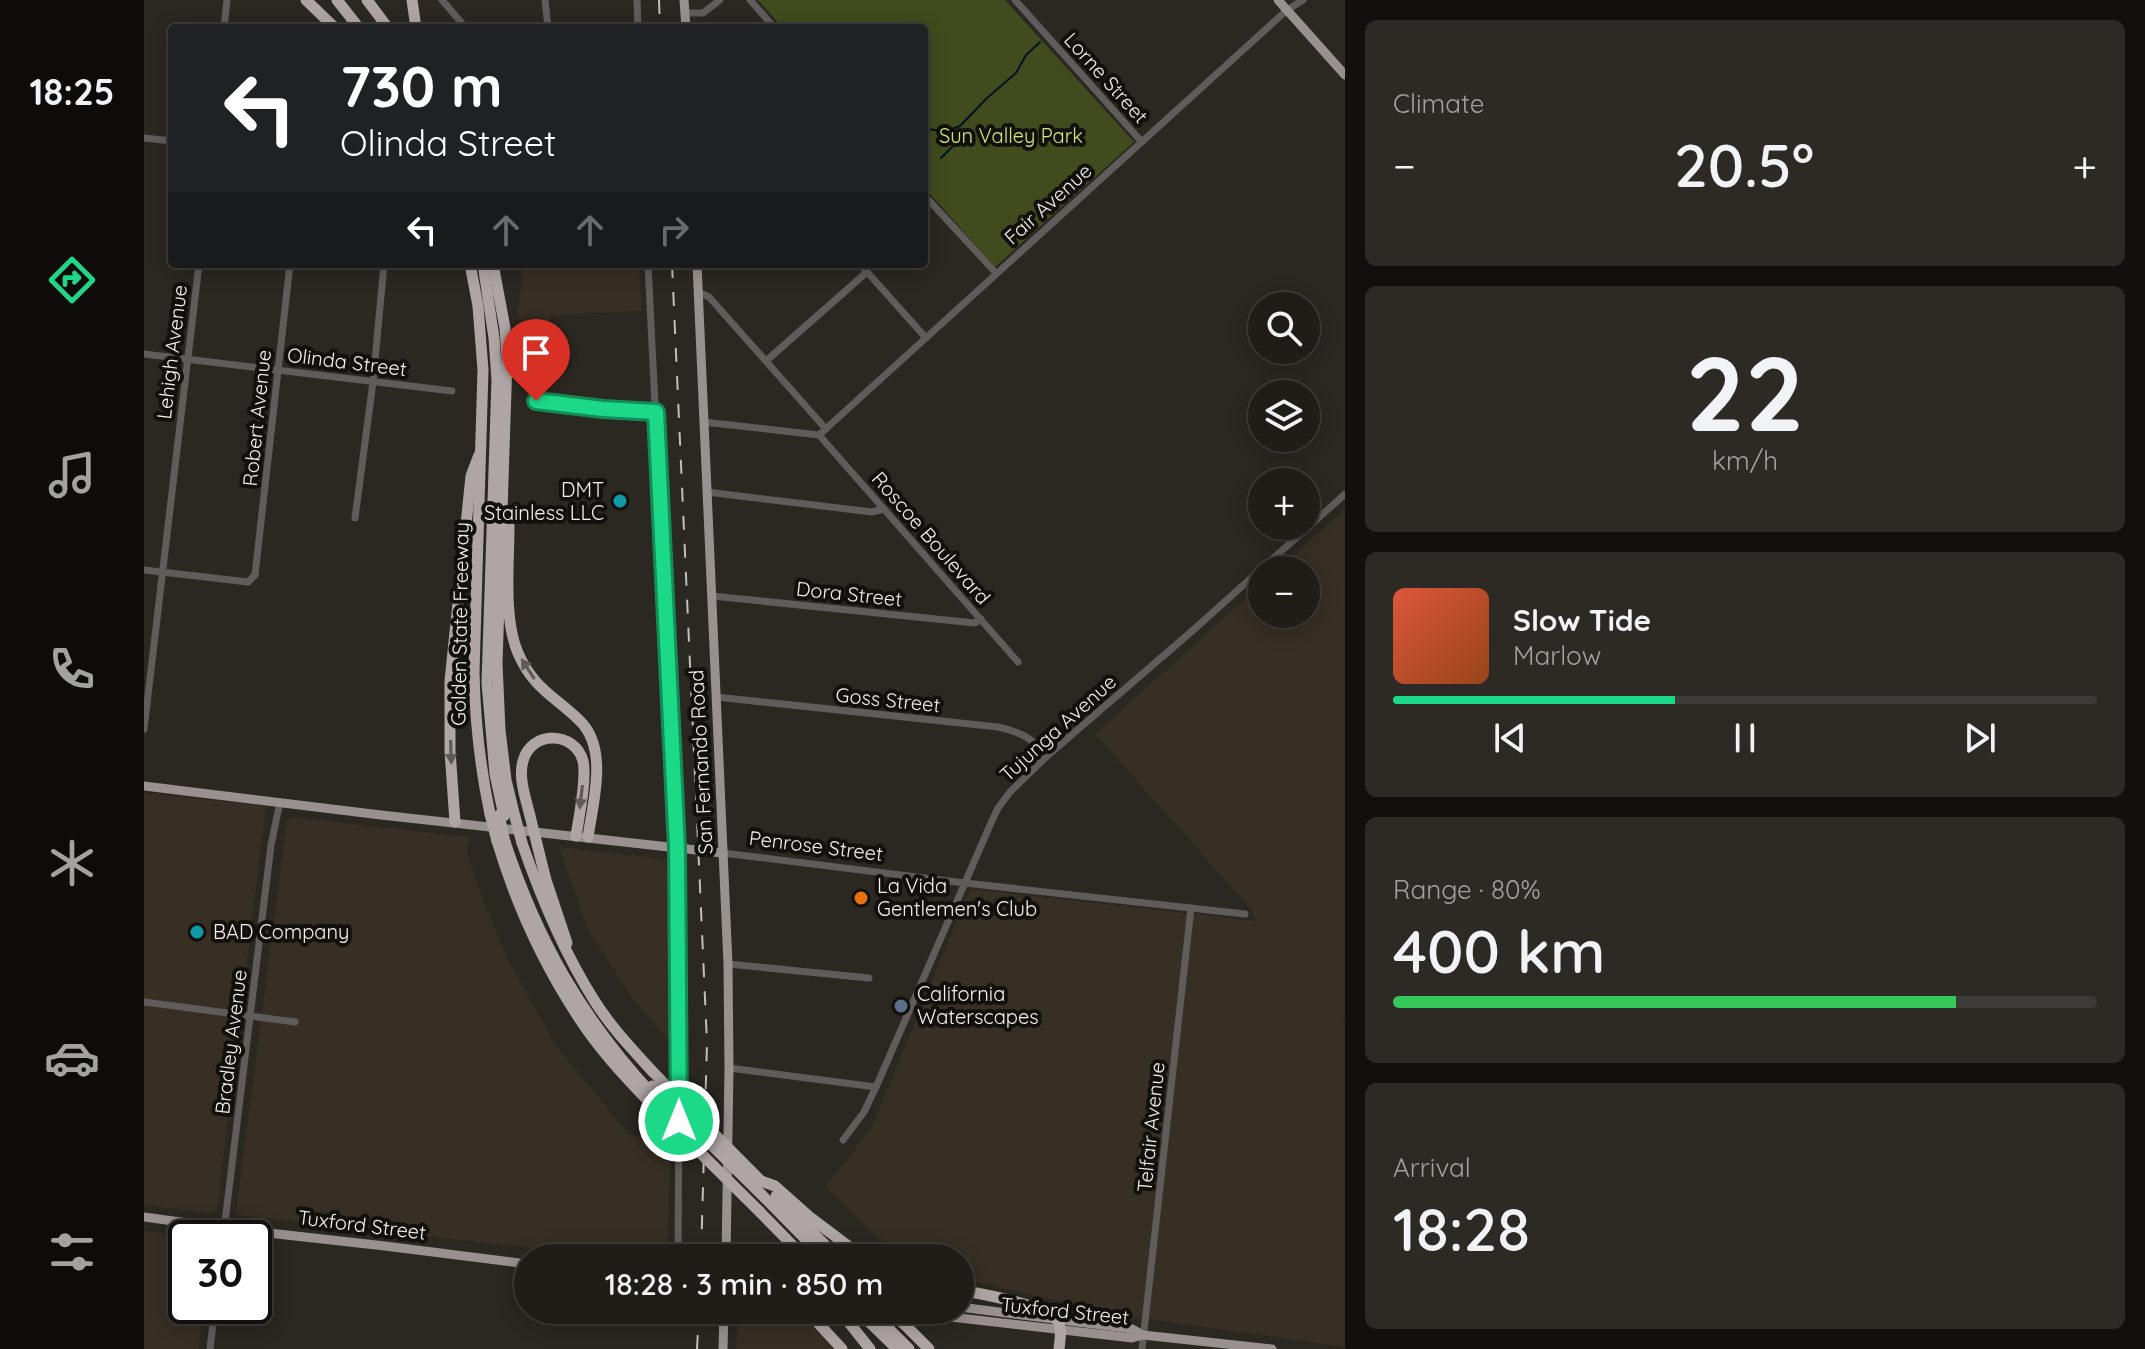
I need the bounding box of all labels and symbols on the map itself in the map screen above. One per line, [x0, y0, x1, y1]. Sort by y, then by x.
street label: Lorne Street [1059, 27, 1154, 128]
park label: Sun Valley Park [939, 123, 1083, 148]
street label: Fair Avenue [999, 158, 1096, 249]
street label: Lehigh Avenue [151, 283, 192, 421]
pin [502, 319, 570, 401]
street label: Olinda Street [286, 342, 408, 381]
street label: Robert Avenue [237, 348, 276, 487]
street label: Roscoe Boulevard [867, 466, 996, 609]
place label: DMT Stainless LLC [484, 477, 604, 525]
marker: DMT Stainless LLC [611, 492, 629, 510]
street label: Golden State Freeway [445, 522, 474, 726]
street label: Dora Street [795, 576, 903, 612]
one-way arrow [521, 658, 535, 680]
street label: San Fernando Road [683, 669, 718, 855]
street label: Tujunga Avenue [994, 669, 1121, 786]
street label: Goss Street [835, 682, 942, 717]
one-way arrow [444, 740, 457, 765]
one-way arrow [574, 785, 587, 810]
street label: Penrose Street [748, 825, 885, 866]
place label: La Vida Gentlemen's Club [877, 873, 1037, 921]
marker: La Vida Gentlemen's Club [852, 889, 870, 907]
place label: BAD Company [213, 919, 349, 944]
marker: BAD Company [188, 923, 206, 941]
street label: Bradley Avenue [209, 968, 252, 1116]
place label: California Waterscapes [917, 981, 1039, 1029]
marker: California Waterscapes [892, 997, 910, 1015]
street label: Telfair Avenue [1131, 1061, 1170, 1193]
position arrow [637, 1079, 721, 1163]
street label: Tuxford Street [297, 1204, 428, 1245]
speed limit sign: 30 [168, 1220, 272, 1324]
street label: Tuxford Street [1000, 1291, 1131, 1330]

